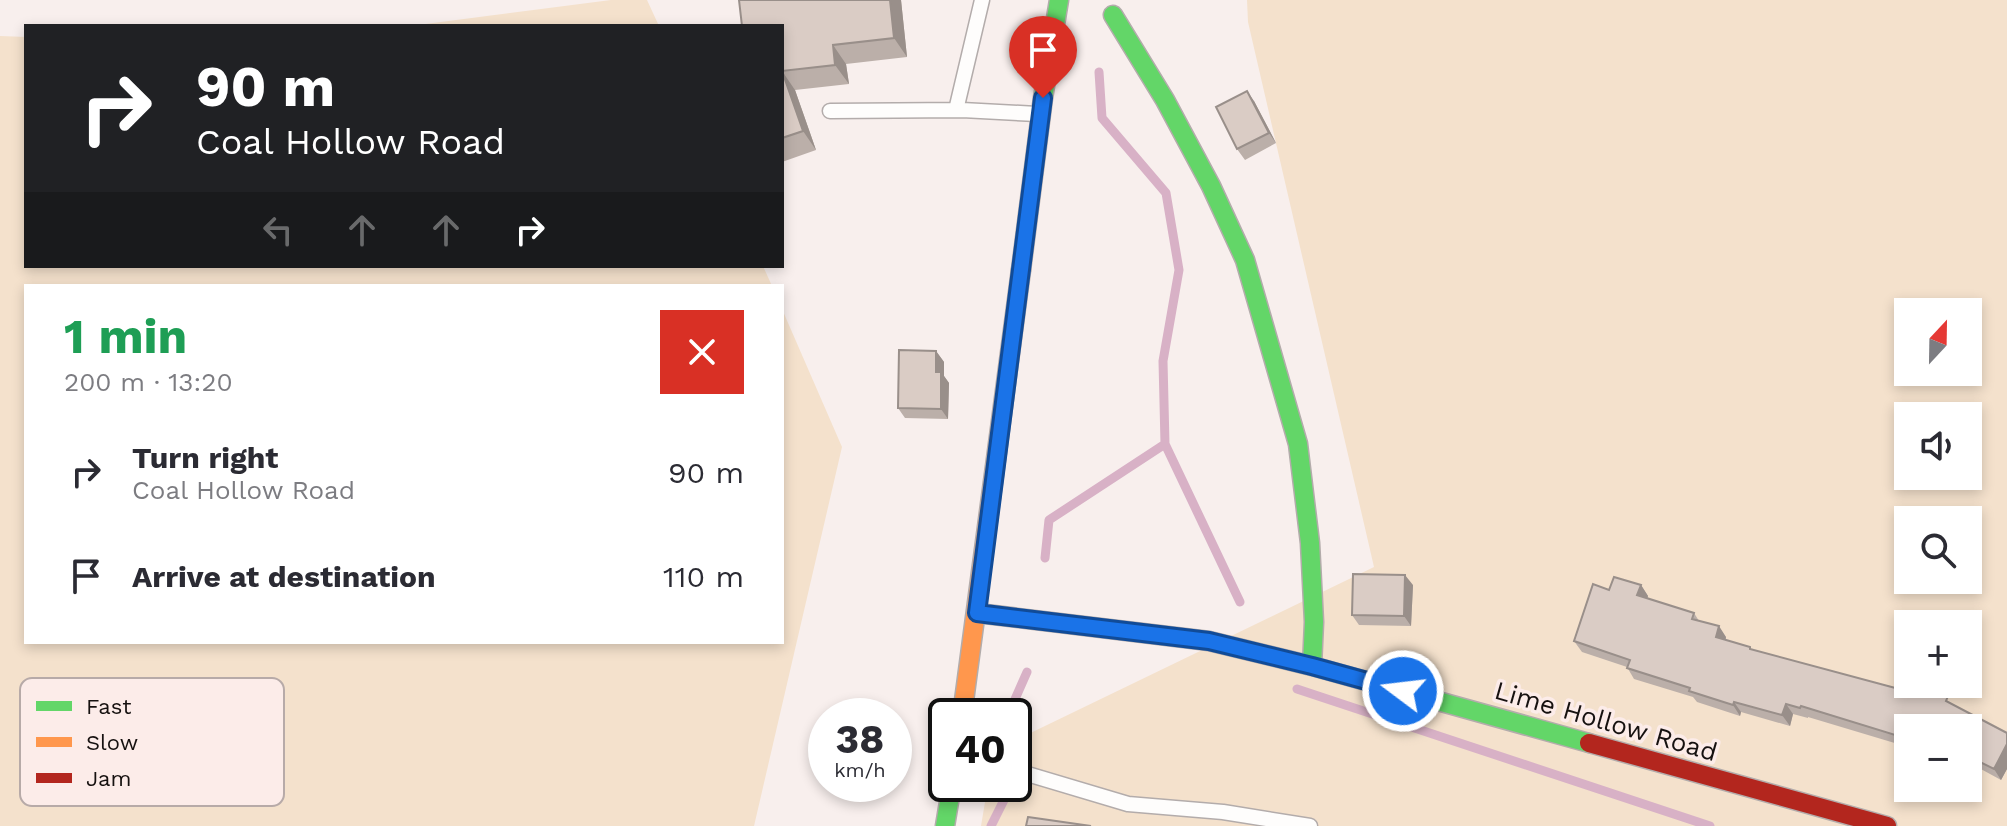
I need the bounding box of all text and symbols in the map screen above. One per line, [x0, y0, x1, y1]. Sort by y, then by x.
pin [1009, 16, 1077, 98]
icon: arrive [1021, 28, 1065, 72]
text: 90 m [196, 54, 335, 120]
icon: right [64, 56, 168, 160]
text: Coal Hollow Road [196, 121, 505, 163]
icon: left [256, 208, 300, 252]
icon: ahead [340, 208, 384, 252]
icon: ahead [424, 208, 468, 252]
icon: right [508, 208, 552, 252]
north arrow [1894, 298, 1982, 386]
map controls [1894, 298, 1982, 802]
text: 1 min [64, 308, 187, 365]
button: close [660, 310, 744, 394]
text: 200 m · 13:20 [64, 367, 233, 397]
button: sound [1894, 402, 1982, 490]
text: Turn right [132, 440, 278, 475]
icon: right [64, 450, 108, 494]
text: 90 m [668, 455, 744, 490]
text: Coal Hollow Road [132, 475, 355, 505]
button: search [1894, 506, 1982, 594]
icon: arrive [64, 554, 108, 598]
text: Arrive at destination [132, 559, 436, 594]
text: 110 m [663, 559, 744, 594]
button: + [1894, 610, 1982, 698]
position arrow [1361, 649, 1445, 733]
street label: Lime Hollow Road [1491, 675, 1721, 767]
legend [20, 678, 284, 806]
text: Fast [86, 694, 132, 719]
speed limit sign: 40 [928, 698, 1032, 802]
button: − [1894, 714, 1982, 802]
text: 38 [836, 716, 884, 763]
text: Slow [86, 730, 138, 755]
text: km/h [834, 758, 886, 782]
text: Jam [86, 766, 131, 791]

